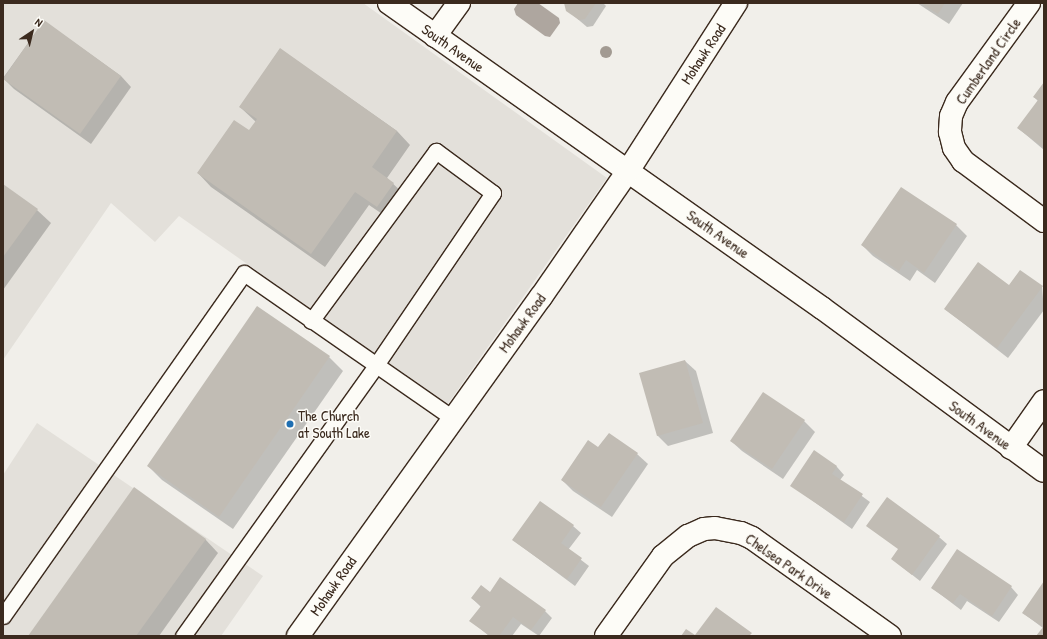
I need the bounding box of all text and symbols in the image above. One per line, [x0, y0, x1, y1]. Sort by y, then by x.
north arrow [12, 12, 52, 52]
street label: Cumberland Circle [952, 14, 1024, 108]
text: N [32, 15, 45, 30]
street label: South Avenue [418, 20, 488, 76]
street label: Mohawk Road [677, 20, 729, 88]
street label: South Avenue [683, 206, 753, 262]
street label: Mohawk Road [495, 290, 549, 356]
street label: South Avenue [946, 397, 1014, 453]
place label: The Church at South Lake [298, 406, 370, 441]
marker: The Church at South Lake [285, 419, 295, 429]
street label: Chelsea Park Drive [742, 529, 836, 603]
street label: Mohawk Road [306, 553, 360, 619]

